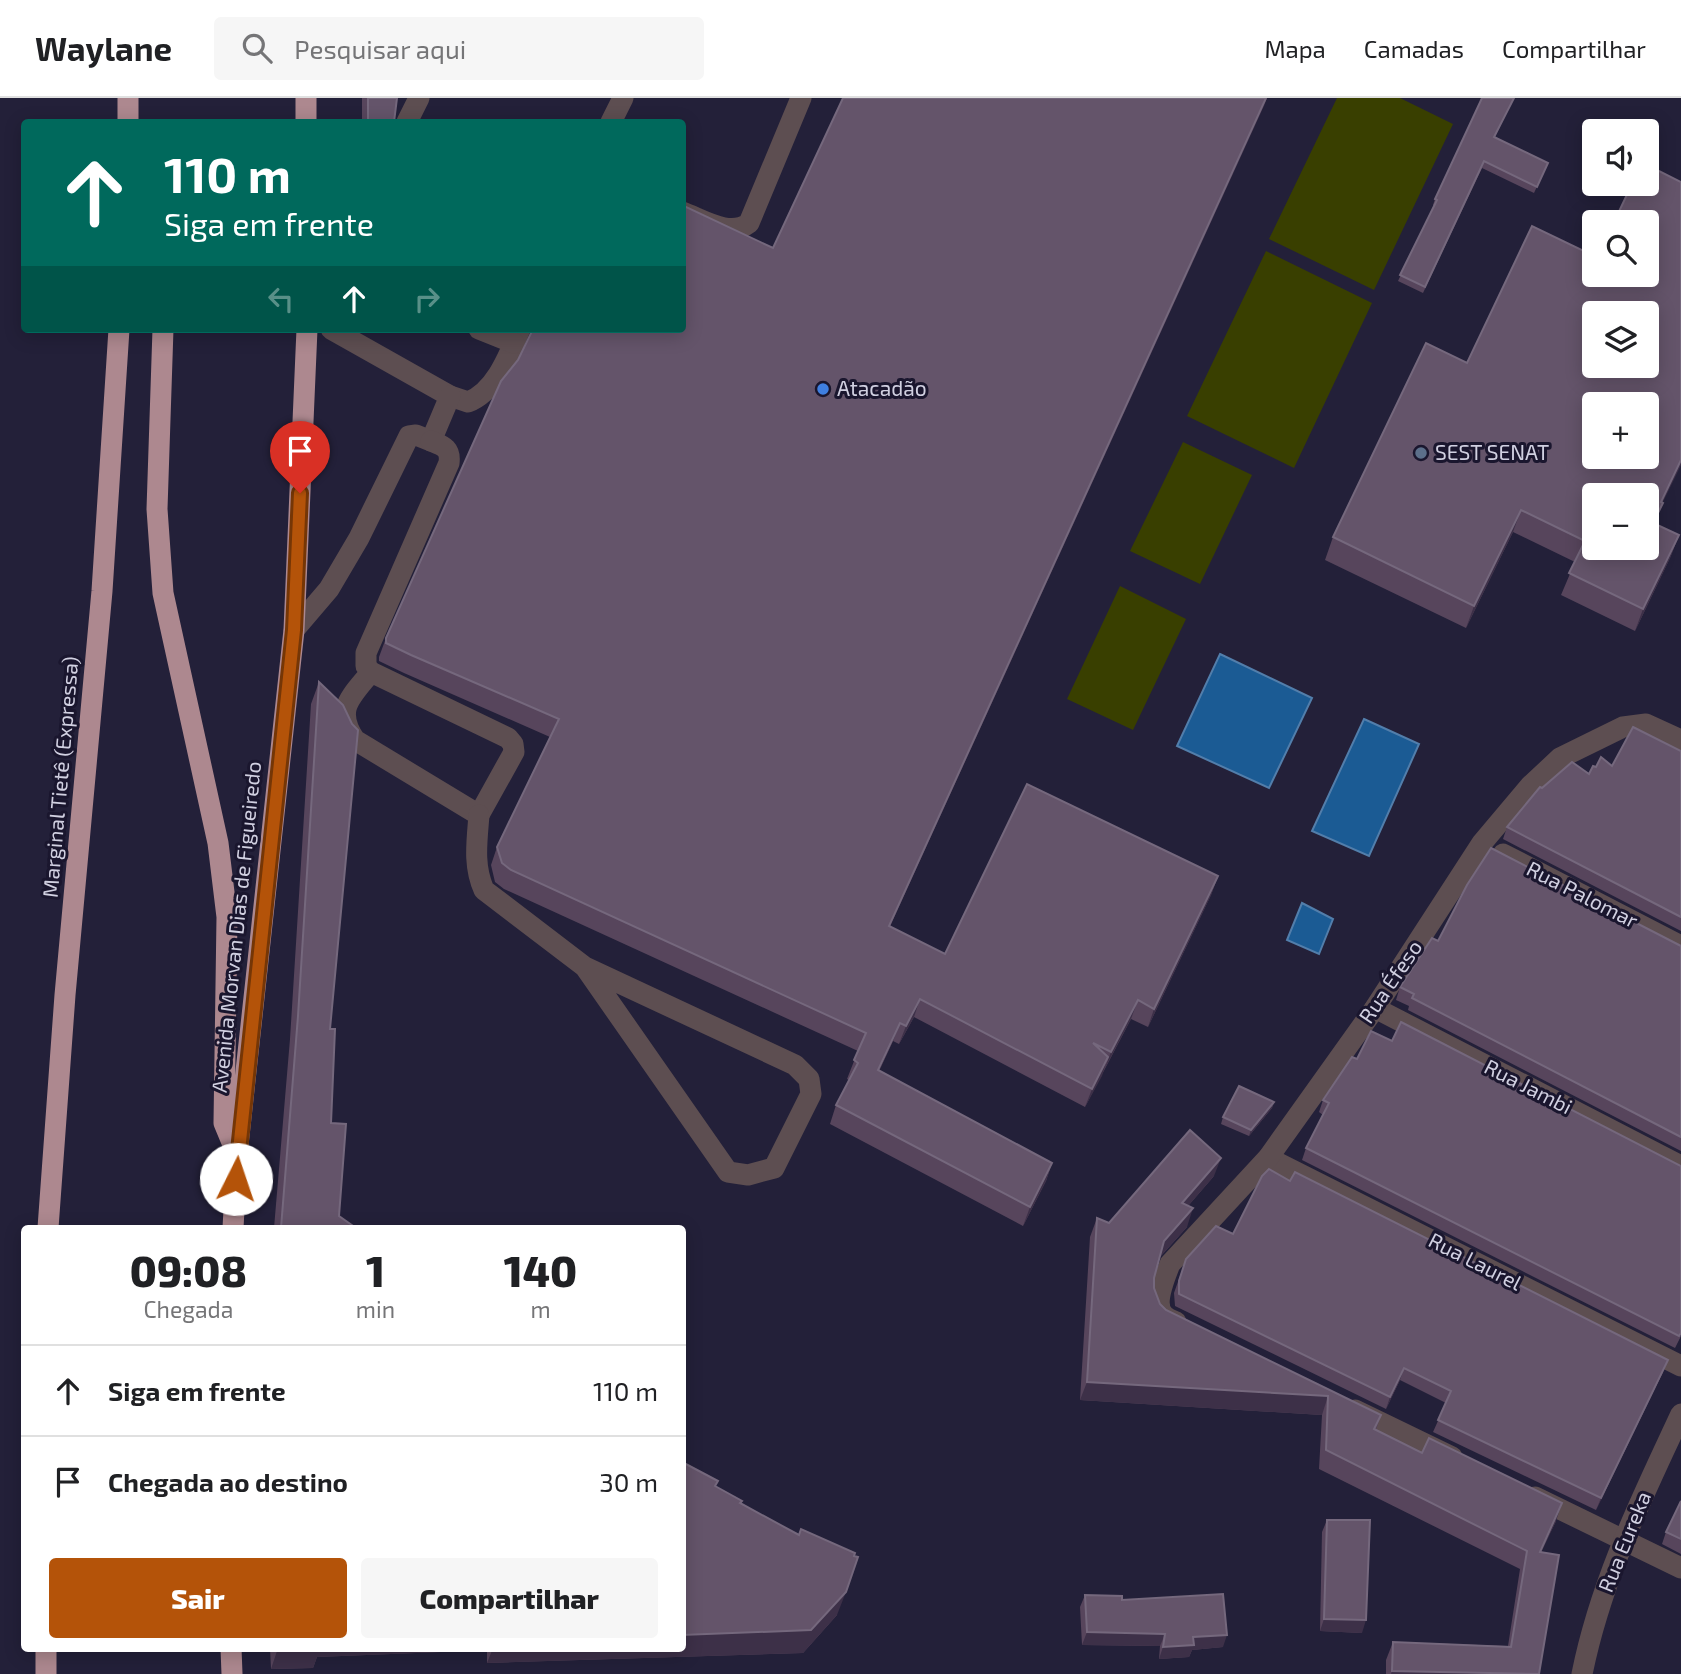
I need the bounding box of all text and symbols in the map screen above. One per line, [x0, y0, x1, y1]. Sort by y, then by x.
search box [214, 17, 704, 80]
text: Waylane [35, 28, 172, 68]
icon: search [238, 29, 276, 67]
text: Pesquisar aqui [294, 33, 466, 64]
text: Mapa [1264, 34, 1326, 63]
text: Camadas [1364, 34, 1464, 63]
text: Compartilhar [1502, 34, 1646, 63]
map controls [1582, 119, 1659, 560]
button: sound [1582, 119, 1659, 196]
text: 110 m [164, 144, 291, 203]
icon: ahead [49, 147, 140, 238]
text: Siga em frente [164, 204, 374, 242]
button: search [1582, 210, 1659, 287]
icon: left [262, 280, 300, 318]
icon: ahead [335, 280, 373, 318]
icon: right [408, 280, 446, 318]
button: layers [1582, 301, 1659, 378]
place label: Atacadão [837, 375, 927, 400]
marker: Atacadão [815, 381, 831, 397]
button: + [1582, 392, 1659, 469]
pin [270, 421, 330, 493]
icon: arrive [281, 432, 319, 470]
place label: SEST SENAT [1435, 439, 1549, 464]
marker: SEST SENAT [1413, 445, 1429, 461]
button: − [1582, 483, 1659, 560]
street label: Marginal Tietê (Expressa) [37, 655, 83, 899]
street label: Avenida Morvan Dias de Figueiredo [206, 760, 265, 1094]
street label: Rua Palomar [1523, 855, 1643, 933]
street label: Rua Éfeso [1353, 935, 1427, 1027]
street label: Rua Jambi [1481, 1053, 1577, 1118]
position arrow [199, 1142, 273, 1216]
street label: Rua Laurel [1425, 1227, 1527, 1295]
text: 09:08 [130, 1245, 247, 1295]
text: 1 [366, 1245, 385, 1295]
text: 140 [504, 1245, 577, 1295]
text: Chegada [143, 1295, 233, 1323]
text: min [356, 1295, 395, 1323]
text: m [530, 1295, 551, 1323]
icon: ahead [49, 1372, 87, 1410]
text: Siga em frente [108, 1375, 286, 1406]
text: 110 m [593, 1375, 658, 1406]
icon: arrive [49, 1463, 87, 1501]
text: Chegada ao destino [108, 1466, 348, 1497]
text: 30 m [599, 1466, 658, 1497]
street label: Rua Eureka [1592, 1487, 1655, 1596]
button: Sair [49, 1558, 347, 1638]
button: Compartilhar [361, 1558, 658, 1638]

